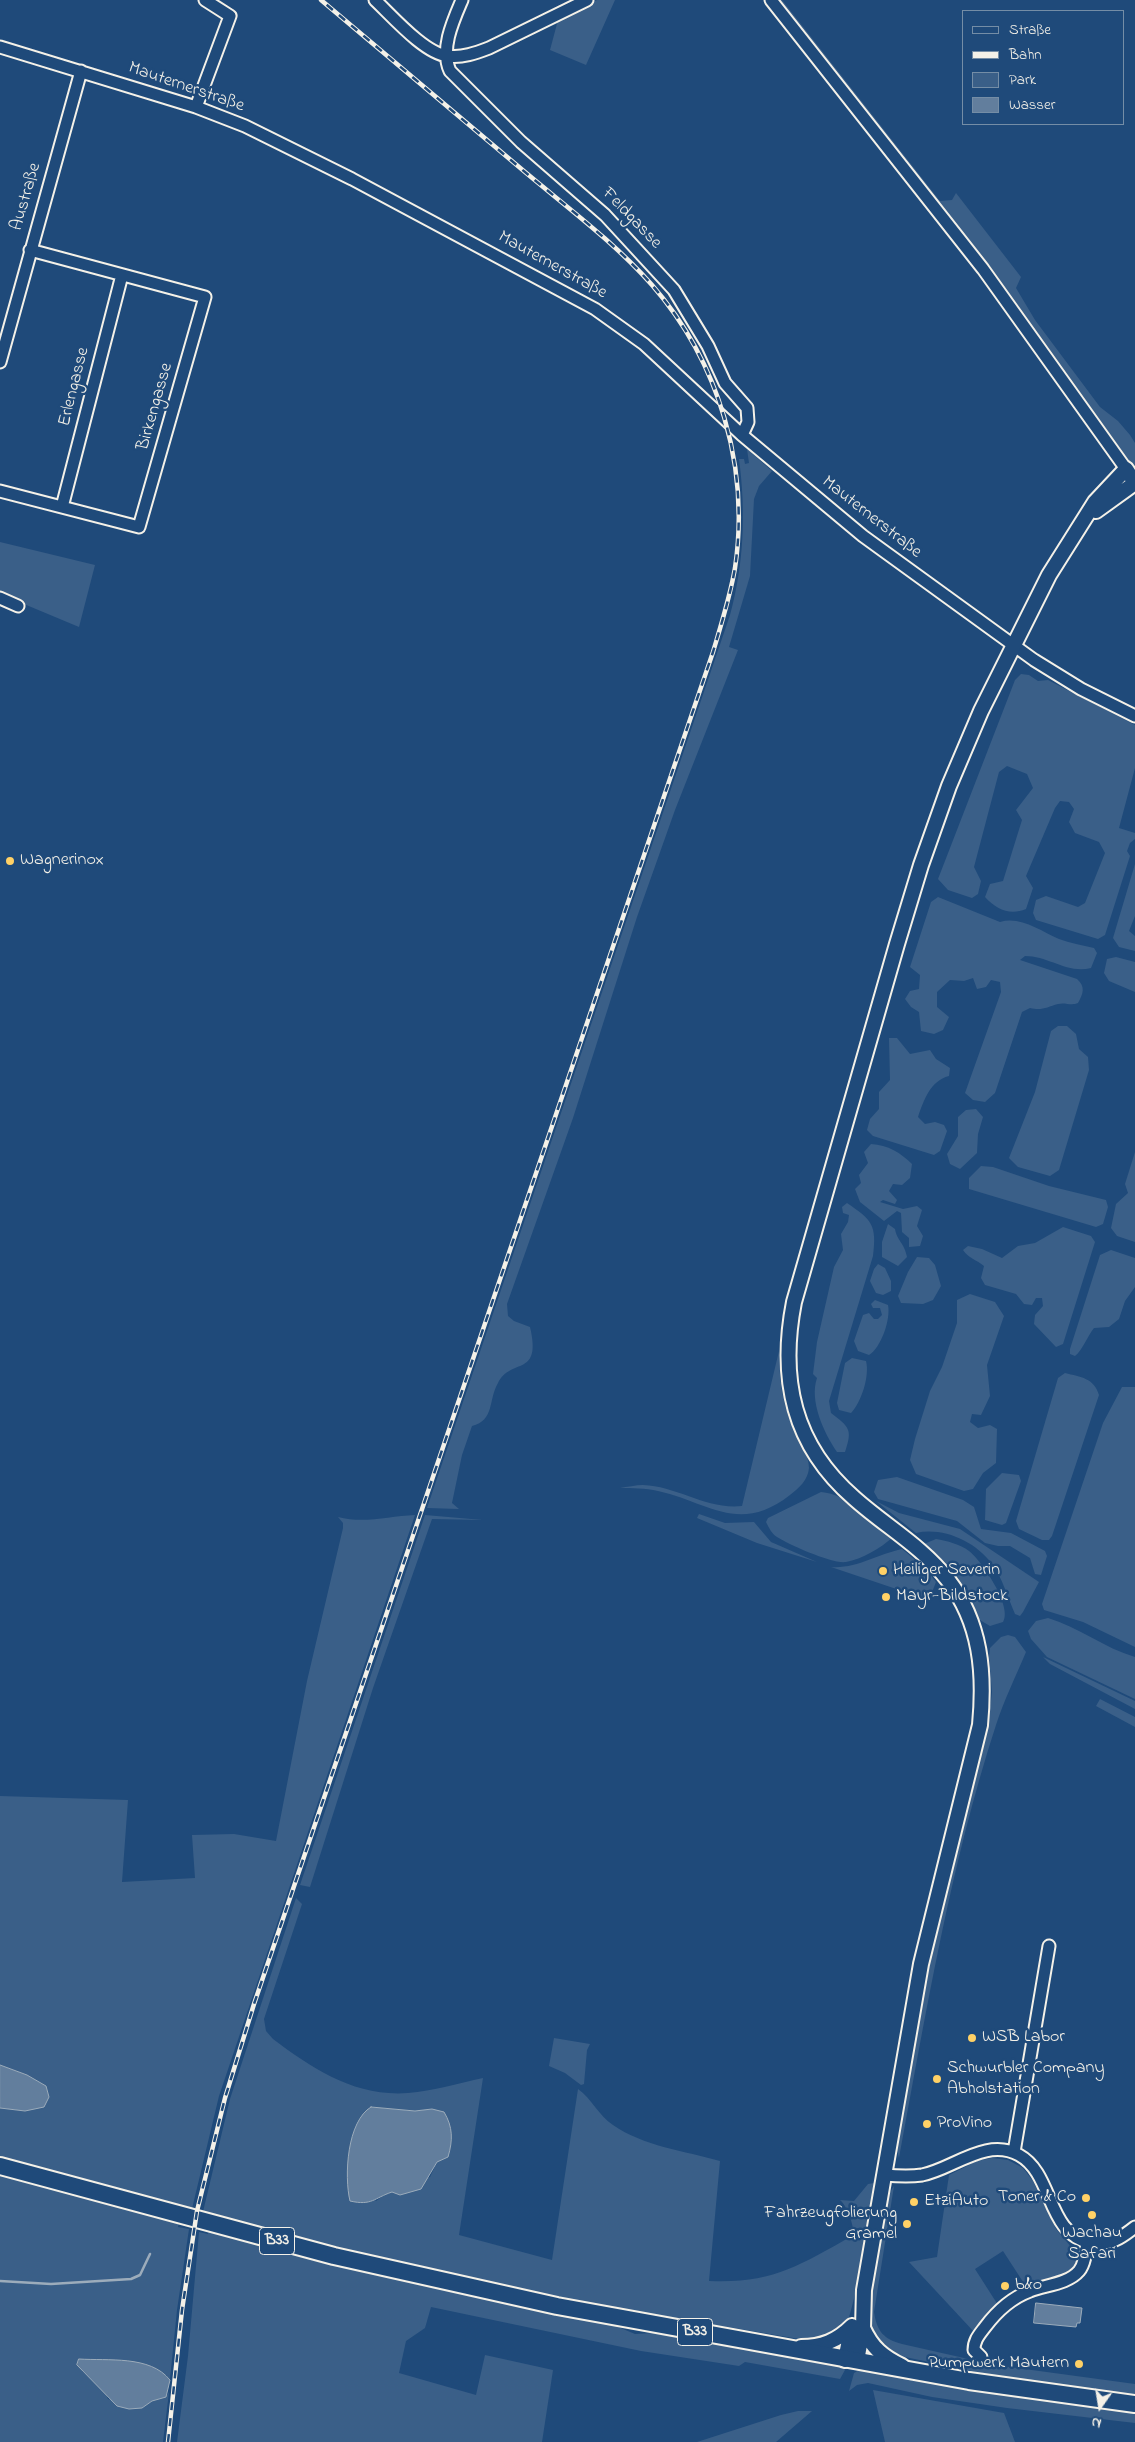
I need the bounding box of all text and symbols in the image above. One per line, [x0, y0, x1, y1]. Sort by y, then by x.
legend [962, 10, 1125, 125]
text: Straße [1009, 19, 1051, 41]
text: Bahn [1009, 44, 1042, 66]
street label: Mauternerstraße [125, 58, 247, 118]
text: Park [1009, 69, 1036, 91]
text: Wasser [1009, 94, 1055, 116]
street label: Austraße [7, 161, 47, 233]
street label: Feldgasse [596, 184, 666, 254]
street label: Mauternerstraße [494, 227, 610, 305]
street label: Erlengasse [55, 345, 95, 429]
street label: Birkengasse [133, 361, 179, 453]
street label: Mauternerstraße [817, 472, 925, 564]
place label: Wagnerinox [20, 850, 104, 872]
marker: Wagnerinox [4, 855, 16, 867]
place label: Heiliger Severin [893, 1560, 1000, 1582]
marker: Heiliger Severin [877, 1565, 889, 1577]
place label: Mayr-Bildstock [896, 1586, 1008, 1608]
marker: Mayr-Bildstock [880, 1591, 892, 1603]
place label: WSB Labor [982, 2027, 1065, 2049]
marker: WSB Labor [966, 2032, 978, 2044]
place label: Schwurbler Company Abholstation [947, 2058, 1104, 2100]
marker: Schwurbler Company Abholstation [931, 2073, 943, 2085]
place label: ProVino [937, 2113, 992, 2135]
marker: ProVino [921, 2118, 933, 2130]
place label: Toner & Co [998, 2187, 1076, 2209]
place label: EtziAuto [924, 2191, 988, 2213]
marker: Toner & Co [1080, 2192, 1092, 2204]
marker: EtziAuto [908, 2196, 920, 2208]
place label: Fahrzeugfolierung Gramel [764, 2203, 897, 2246]
marker: Wachau Safari [1086, 2209, 1098, 2221]
marker: Fahrzeugfolierung Gramel [901, 2218, 913, 2230]
place label: Wachau Safari [1062, 2223, 1122, 2266]
road number: B33 [260, 2228, 294, 2254]
place label: b&o [1015, 2275, 1042, 2297]
marker: b&o [999, 2280, 1011, 2292]
road number: B33 [678, 2318, 712, 2346]
place label: Pumpwerk Mautern [928, 2353, 1069, 2375]
marker: Pumpwerk Mautern [1073, 2358, 1085, 2370]
north arrow [1075, 2382, 1125, 2432]
text: N [1090, 2411, 1103, 2433]

